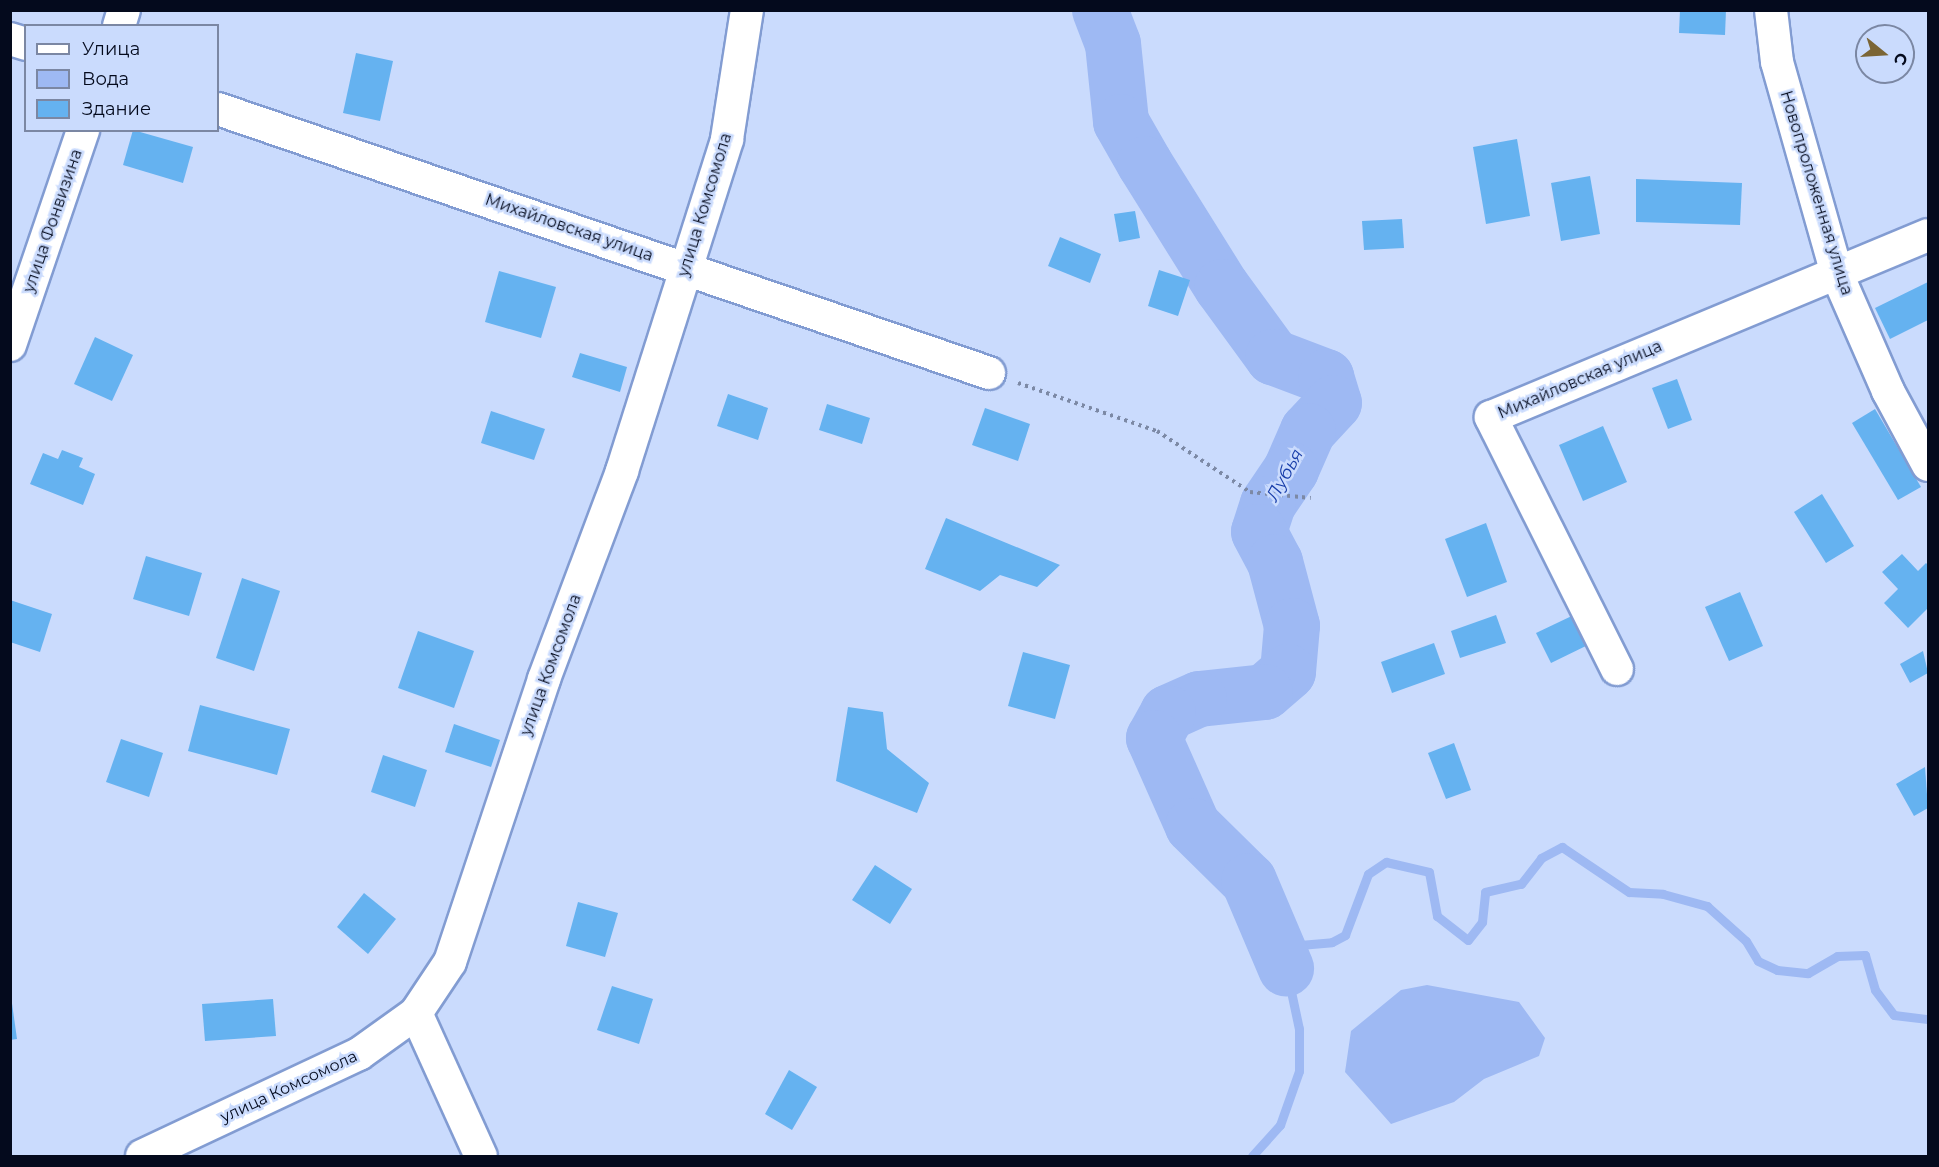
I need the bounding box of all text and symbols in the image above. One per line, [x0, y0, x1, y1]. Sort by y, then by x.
legend [24, 24, 219, 132]
north arrow [1855, 24, 1915, 84]
text: Улица [82, 38, 140, 60]
text: С [1890, 51, 1912, 68]
text: Вода [82, 68, 129, 90]
street label: Новопроложенная улица [1776, 88, 1856, 298]
text: Здание [82, 98, 151, 120]
street label: улица Комсомола [674, 131, 736, 279]
street label: улица Фонвизина [19, 147, 87, 295]
street label: Михайловская улица [483, 190, 655, 266]
street label: Михайловская улица [1495, 337, 1665, 423]
water label: Лубья [1262, 445, 1308, 505]
street label: улица Комсомола [517, 592, 585, 738]
street label: улица Комсомола [217, 1047, 361, 1127]

